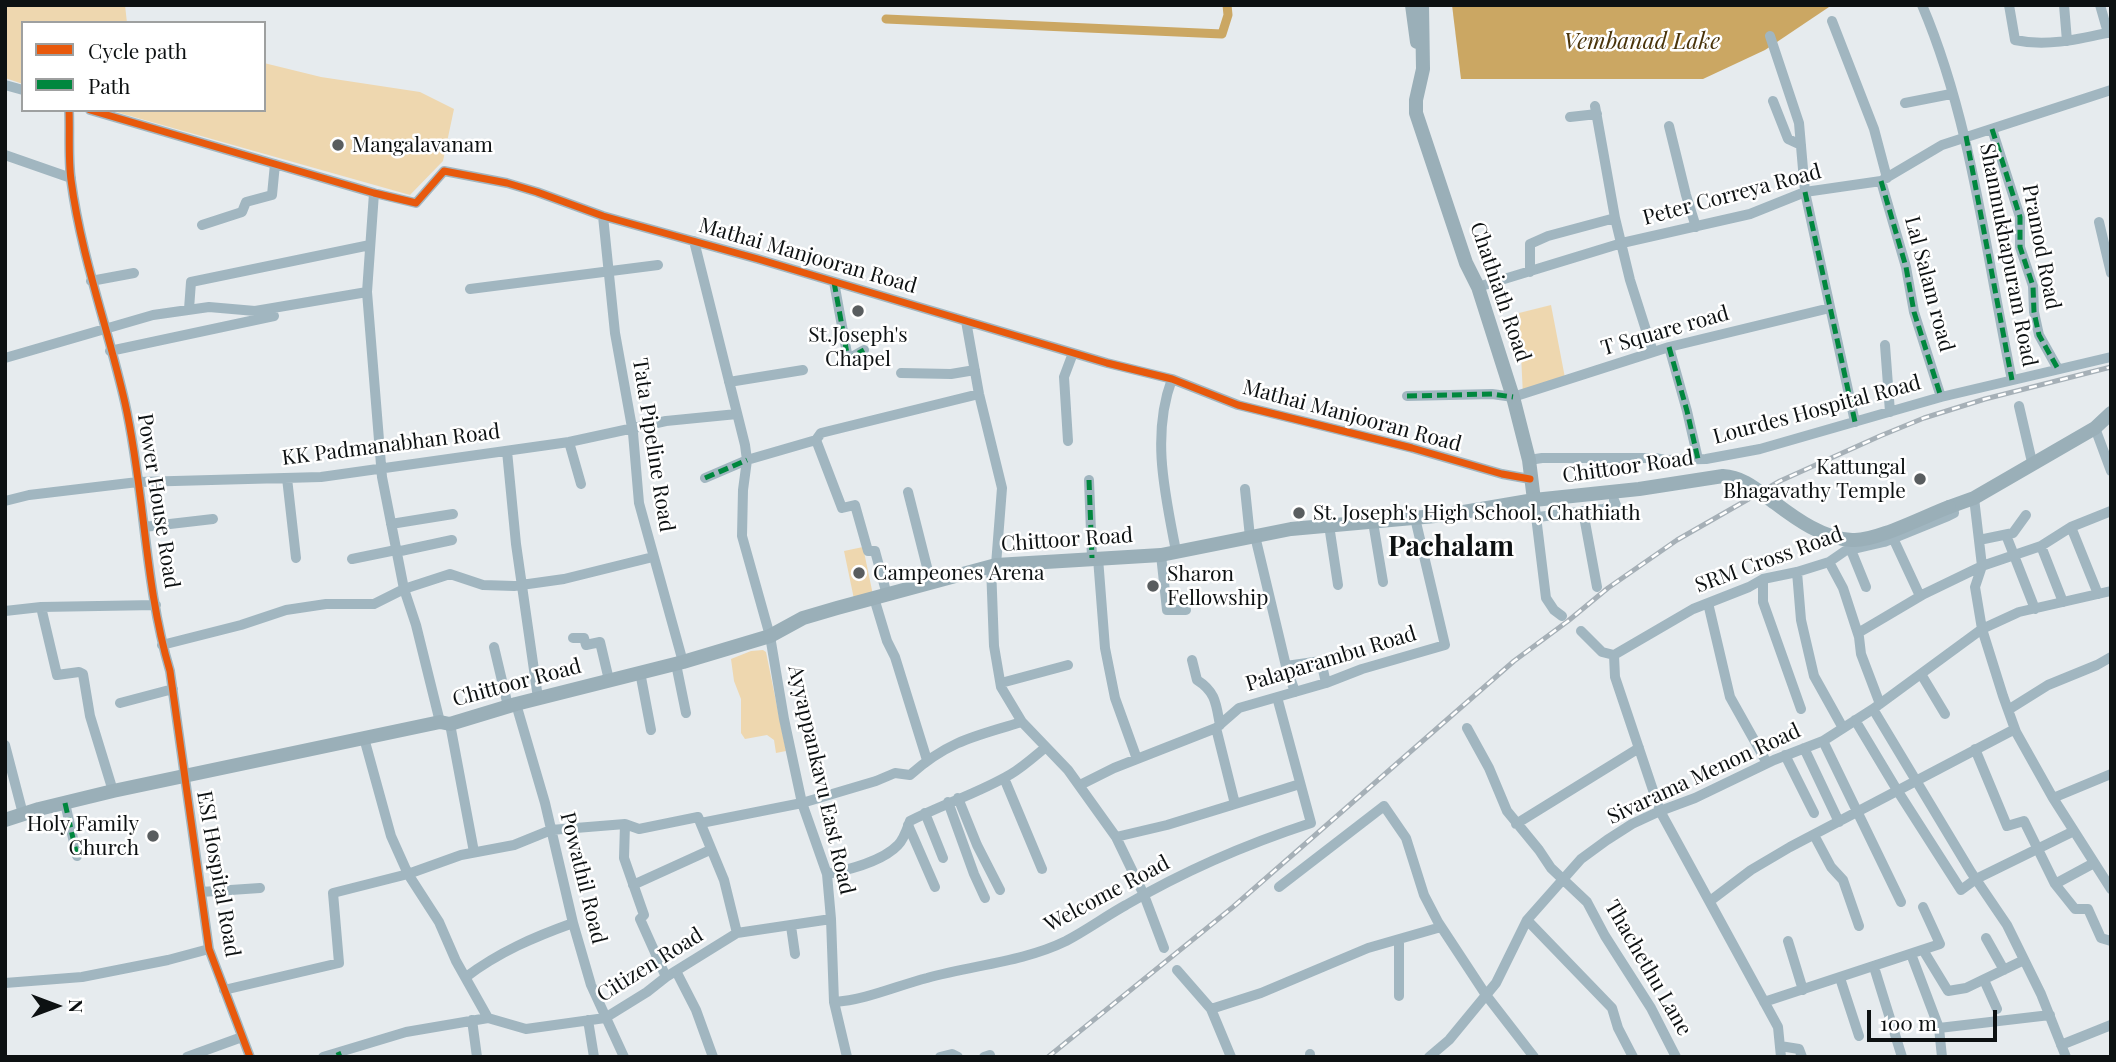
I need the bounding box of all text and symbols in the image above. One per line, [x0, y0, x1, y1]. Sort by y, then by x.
legend [21, 21, 266, 112]
water label: Vembanad Lake [1564, 28, 1720, 56]
text: Cycle path [88, 36, 187, 64]
text: Path [88, 71, 130, 99]
place label: Mangalavanam [352, 132, 493, 158]
marker: Mangalavanam [330, 137, 346, 153]
street label: Shanmukhapuram Road [1974, 141, 2042, 369]
street label: Peter Correya Road [1640, 159, 1824, 231]
street label: Pramod Road [2016, 182, 2066, 312]
street label: Mathai Manjooran Road [696, 213, 920, 299]
street label: Lal Salam road [1899, 213, 1959, 355]
street label: Chathiath Road [1464, 219, 1536, 365]
street label: T Square road [1598, 301, 1732, 361]
marker: St.Joseph's Chapel [850, 303, 866, 319]
place label: St.Joseph's Chapel [808, 322, 908, 372]
street label: Tata Pipeline Road [627, 356, 679, 534]
street label: Lourdes Hospital Road [1710, 370, 1924, 450]
street label: Mathai Manjooran Road [1240, 375, 1464, 457]
street label: Power House Road [132, 412, 184, 590]
street label: KK Padmanabhan Road [280, 419, 502, 471]
street label: Chittoor Road [1561, 445, 1695, 489]
place label: Kattungal Bhagavathy Temple [1723, 454, 1906, 504]
marker: Kattungal Bhagavathy Temple [1912, 471, 1928, 487]
place label: St. Joseph's High School, Chathiath [1313, 500, 1641, 526]
marker: St. Joseph's High School, Chathiath [1291, 505, 1307, 521]
street label: SRM Cross Road [1692, 522, 1846, 598]
street label: Chittoor Road [1000, 523, 1134, 557]
district label: Pachalam [1388, 530, 1514, 564]
place label: Campeones Arena [873, 560, 1044, 586]
place label: Sharon Fellowship [1167, 561, 1268, 611]
marker: Campeones Arena [851, 565, 867, 581]
marker: Sharon Fellowship [1145, 578, 1161, 594]
street label: Palaparambu Road [1243, 621, 1419, 697]
street label: Chittoor Road [450, 654, 584, 712]
street label: Ayyappankavu East Road [782, 663, 860, 897]
street label: Sivarama Menon Road [1603, 718, 1805, 830]
street label: ESI Hospital Road [191, 789, 245, 959]
street label: Powathil Road [554, 810, 612, 946]
place label: Holy Family Church [27, 811, 139, 861]
marker: Holy Family Church [145, 828, 161, 844]
street label: Welcome Road [1040, 850, 1174, 938]
street label: Thachethu Lane [1599, 896, 1697, 1040]
street label: Citizen Road [592, 922, 708, 1008]
north arrow [21, 971, 91, 1041]
scale bar [1871, 996, 2000, 1040]
text: N [64, 999, 90, 1013]
text: 100 m [1880, 1008, 1937, 1036]

